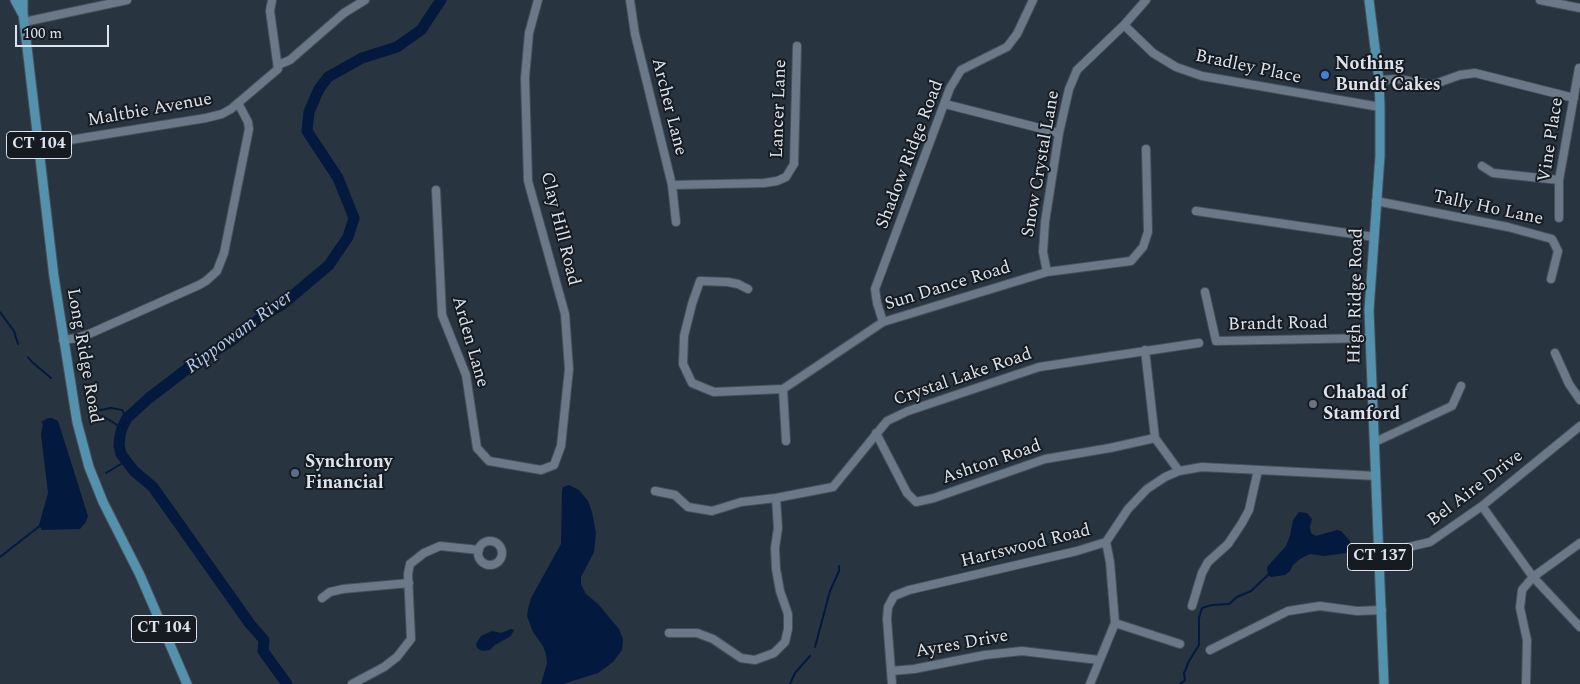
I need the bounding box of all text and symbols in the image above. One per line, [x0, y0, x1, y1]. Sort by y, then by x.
scale bar [18, 15, 111, 47]
text: 100 m [23, 22, 62, 45]
street label: Bradley Place [1193, 46, 1303, 90]
place label: Nothing Bundt Cakes [1335, 54, 1441, 96]
street label: Archer Lane [645, 56, 691, 158]
street label: Lancer Lane [767, 59, 793, 159]
marker: Nothing Bundt Cakes [1319, 69, 1331, 81]
street label: Shadow Ridge Road [873, 78, 949, 232]
street label: Maltbie Avenue [86, 89, 214, 133]
street label: Snow Crystal Lane [1018, 89, 1066, 239]
street label: Vine Place [1535, 96, 1569, 184]
road number: CT 104 [6, 132, 72, 158]
street label: Clay Hill Road [534, 170, 584, 288]
street label: Tally Ho Lane [1431, 187, 1545, 231]
street label: High Ridge Road [1345, 228, 1369, 364]
street label: Sun Dance Road [883, 258, 1013, 316]
water label: Rippowam River [182, 286, 298, 380]
street label: Long Ridge Road [60, 287, 106, 425]
street label: Arden Lane [446, 294, 492, 390]
street label: Brandt Road [1228, 313, 1328, 337]
street label: Crystal Lake Road [891, 344, 1035, 412]
place label: Chabad of Stamford [1323, 383, 1407, 426]
marker: Chabad of Stamford [1307, 398, 1319, 410]
street label: Ashton Road [940, 436, 1044, 490]
street label: Bel Aire Drive [1424, 446, 1528, 532]
place label: Synchrony Financial [305, 452, 392, 494]
marker: Synchrony Financial [289, 467, 301, 479]
street label: Hartswood Road [959, 520, 1093, 574]
road number: CT 137 [1348, 544, 1412, 570]
road number: CT 104 [132, 616, 196, 642]
street label: Ayres Drive [914, 626, 1010, 664]

